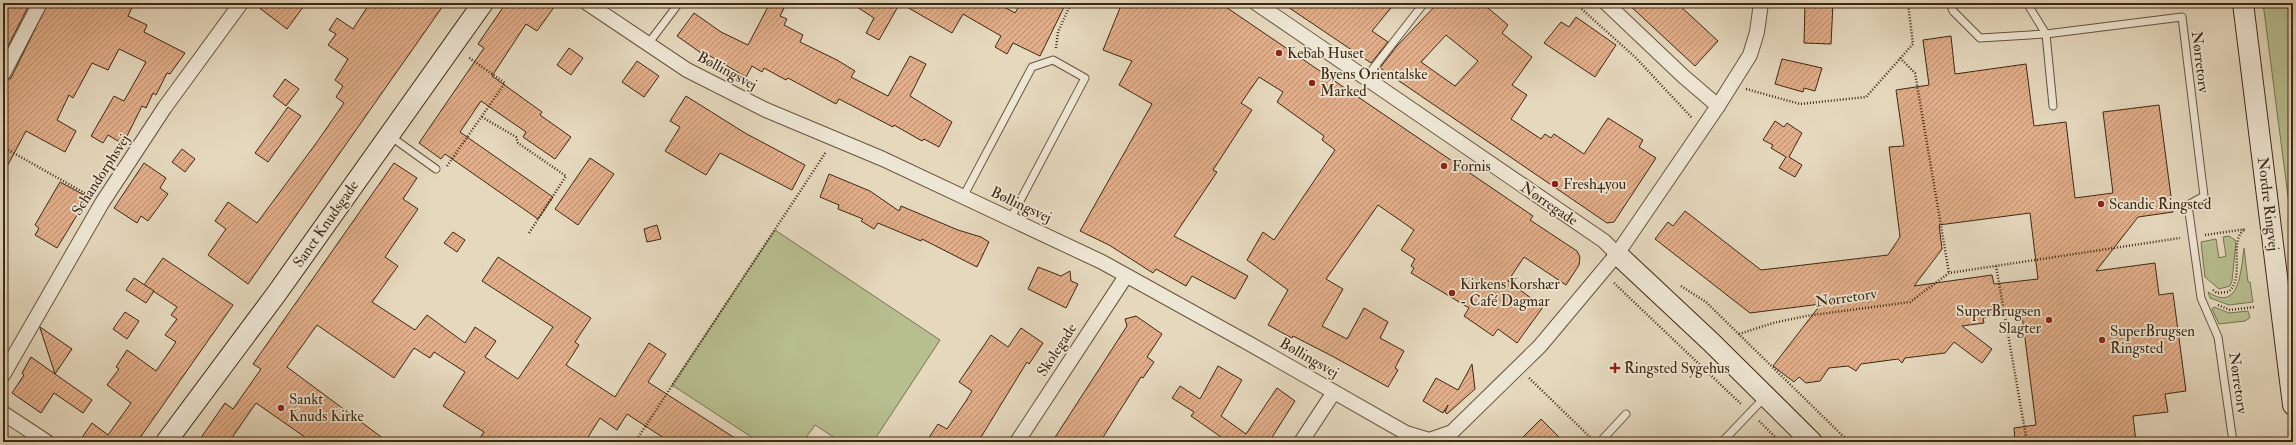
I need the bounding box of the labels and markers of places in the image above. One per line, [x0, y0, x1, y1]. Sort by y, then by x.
place label: Kebab Huset [1287, 44, 1364, 63]
marker: Kebab Huset [1274, 48, 1284, 58]
place label: Byens Orientalske Marked [1320, 65, 1427, 101]
marker: Byens Orientalske Marked [1307, 78, 1317, 88]
place label: Fornis [1452, 157, 1491, 176]
marker: Fornis [1439, 161, 1449, 171]
place label: Fresh4you [1563, 175, 1627, 194]
marker: Fresh4you [1550, 179, 1560, 189]
place label: Scandic Ringsted [2109, 195, 2212, 214]
marker: Scandic Ringsted [2096, 199, 2106, 209]
place label: Kirkens Korshær - Café Dagmar [1460, 275, 1560, 311]
marker: Kirkens Korshær - Café Dagmar [1447, 288, 1457, 298]
place label: SuperBrugsen Slagter [1956, 302, 2041, 338]
marker: SuperBrugsen Slagter [2044, 315, 2054, 325]
place label: SuperBrugsen Ringsted [2110, 322, 2195, 358]
marker: SuperBrugsen Ringsted [2097, 335, 2107, 345]
place label: Ringsted Sygehus [1624, 359, 1730, 378]
marker: Ringsted Sygehus [1609, 362, 1621, 374]
place label: Sankt Knuds Kirke [289, 390, 364, 426]
marker: Sankt Knuds Kirke [276, 403, 286, 413]

